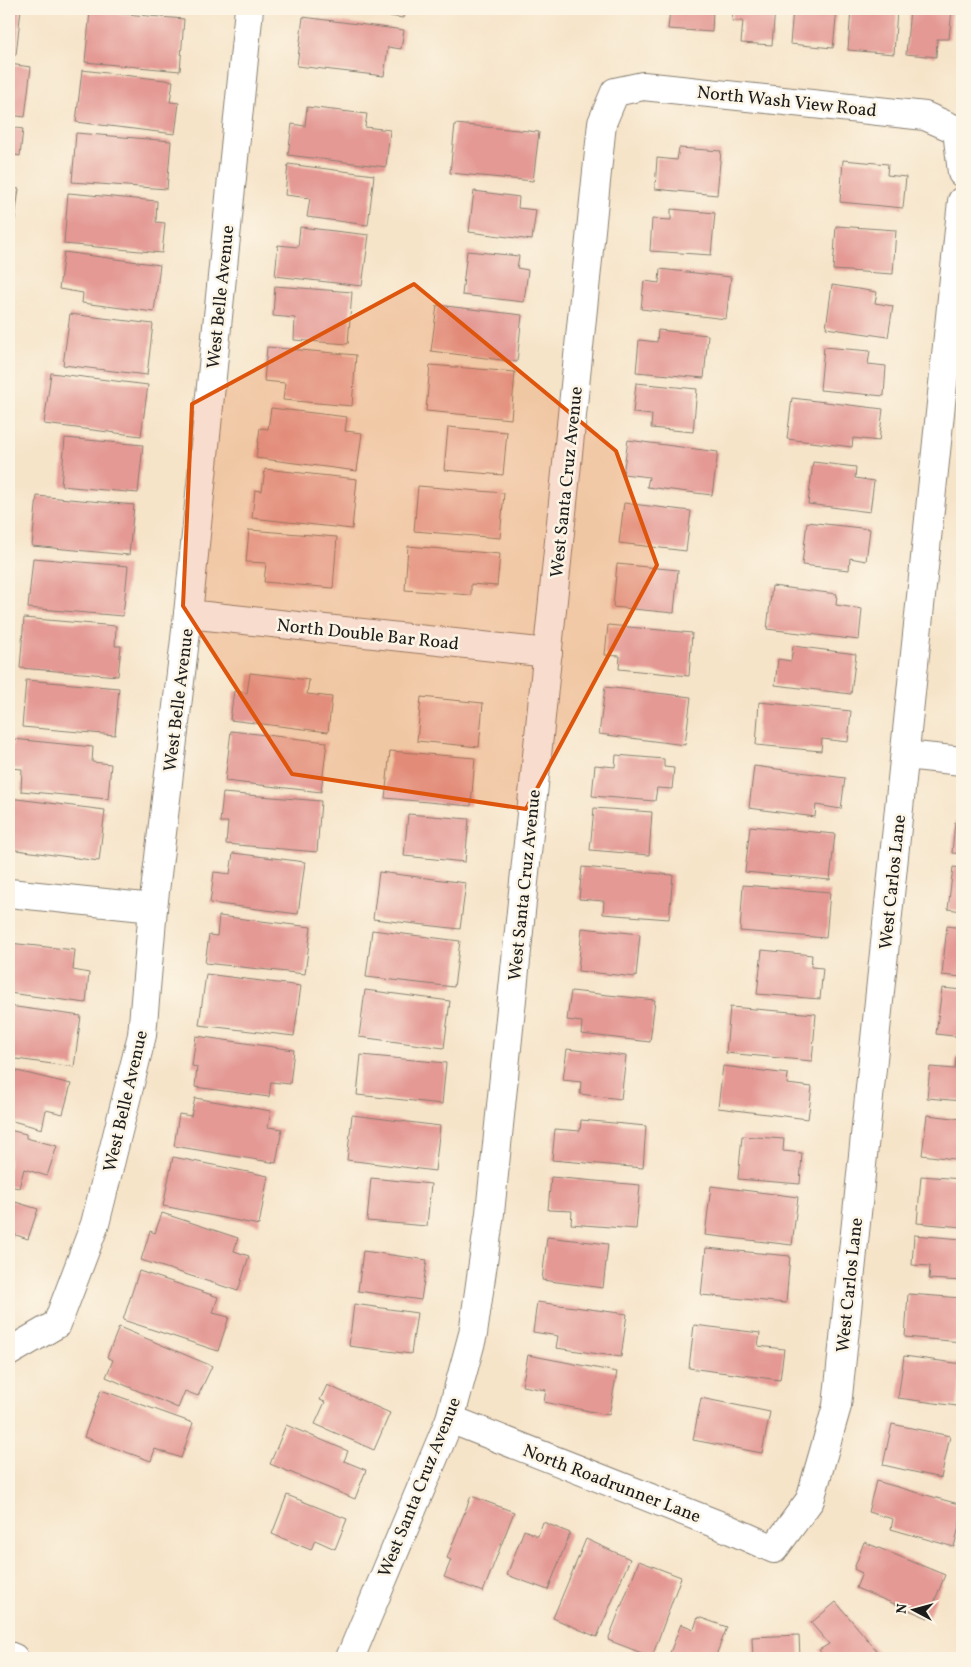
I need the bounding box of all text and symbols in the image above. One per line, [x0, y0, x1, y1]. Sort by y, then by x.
street label: North Wash View Road [696, 81, 878, 124]
street label: West Belle Avenue [202, 224, 241, 370]
street label: West Santa Cruz Avenue [545, 385, 590, 579]
street label: North Double Bar Road [275, 613, 460, 657]
street label: West Belle Avenue [158, 627, 201, 773]
street label: West Santa Cruz Avenue [503, 788, 548, 982]
street label: West Carlos Lane [874, 813, 913, 951]
street label: West Belle Avenue [98, 1028, 155, 1174]
street label: West Carlos Lane [831, 1216, 870, 1354]
street label: West Santa Cruz Avenue [373, 1394, 468, 1581]
street label: North Roadrunner Lane [519, 1439, 704, 1530]
north arrow [888, 1584, 938, 1634]
text: N [893, 1603, 913, 1615]

